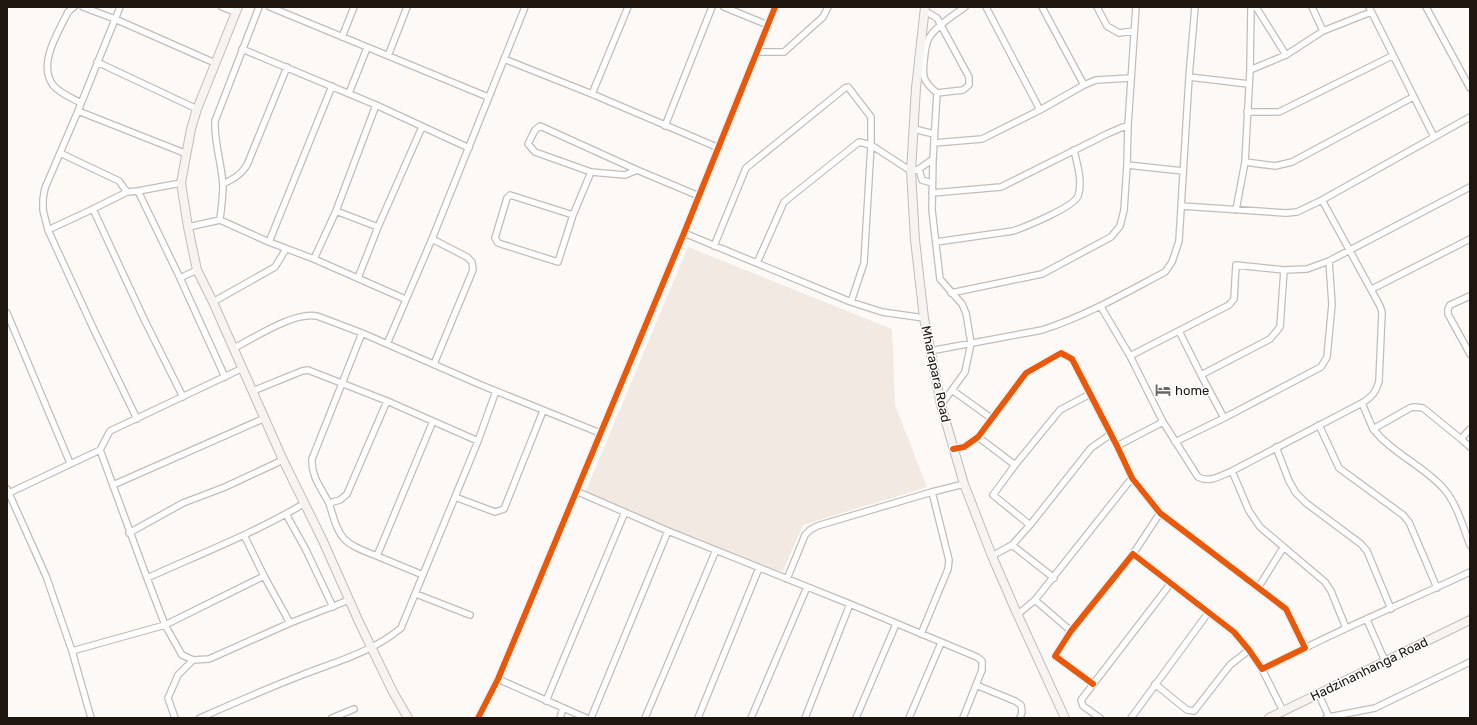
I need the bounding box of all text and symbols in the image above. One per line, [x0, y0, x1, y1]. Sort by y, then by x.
street label: Mharapara Road [918, 324, 954, 424]
hotel icon: home [1154, 381, 1172, 399]
place label: home [1175, 383, 1209, 398]
street label: Hadzinanhanga Road [1308, 634, 1431, 705]

